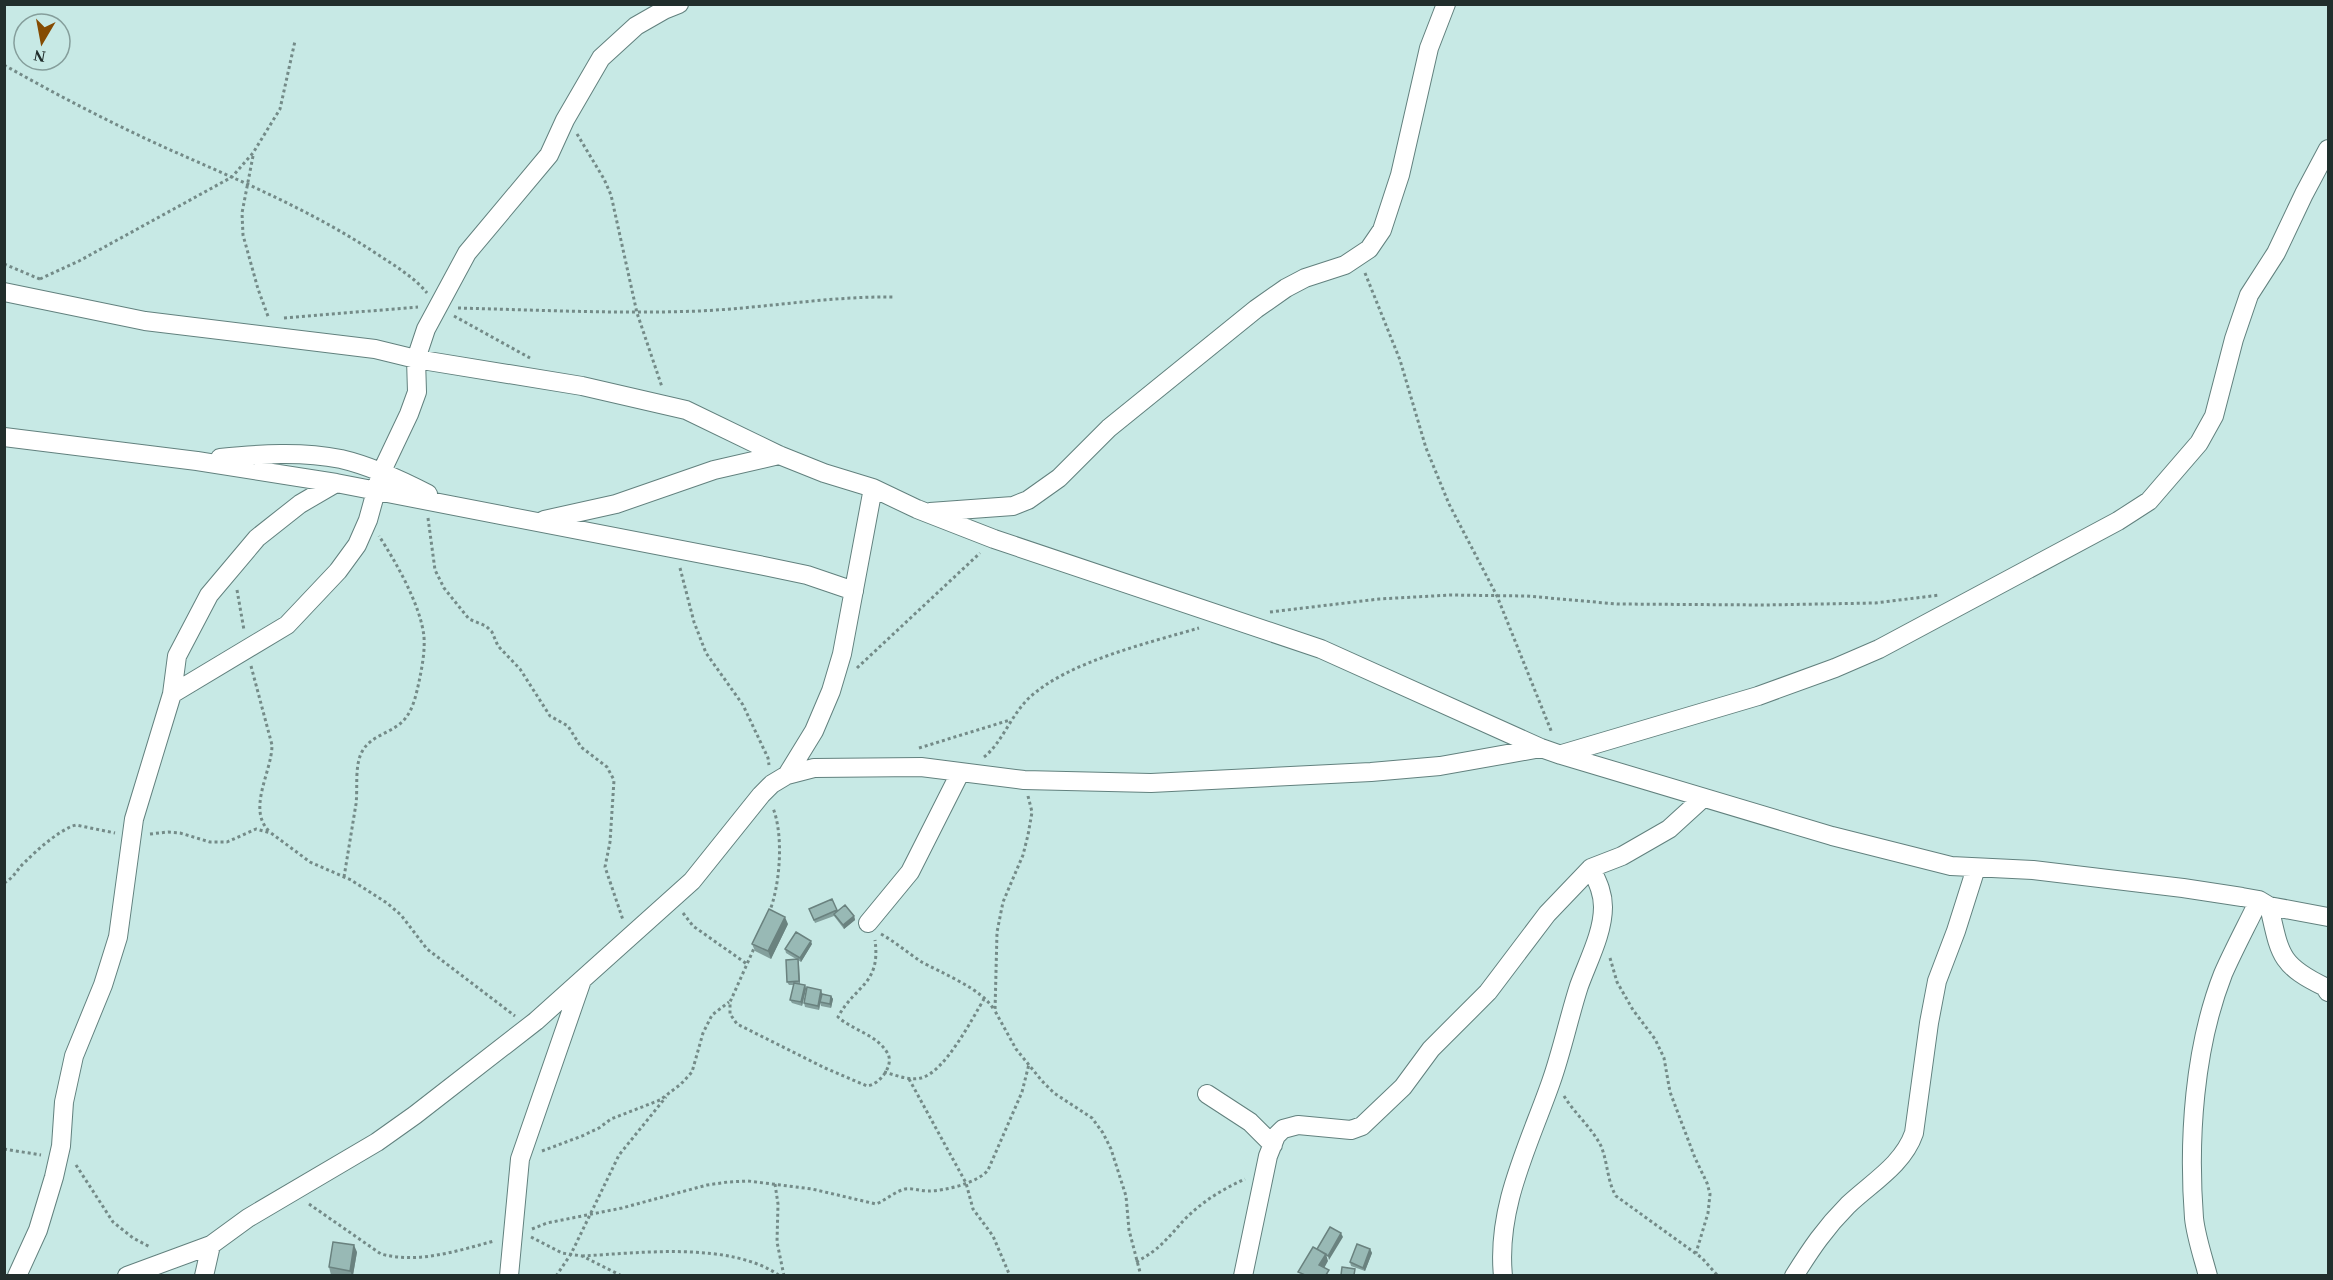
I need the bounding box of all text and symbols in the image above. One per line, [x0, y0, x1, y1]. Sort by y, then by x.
north arrow [12, 12, 72, 72]
text: N [32, 47, 47, 66]

